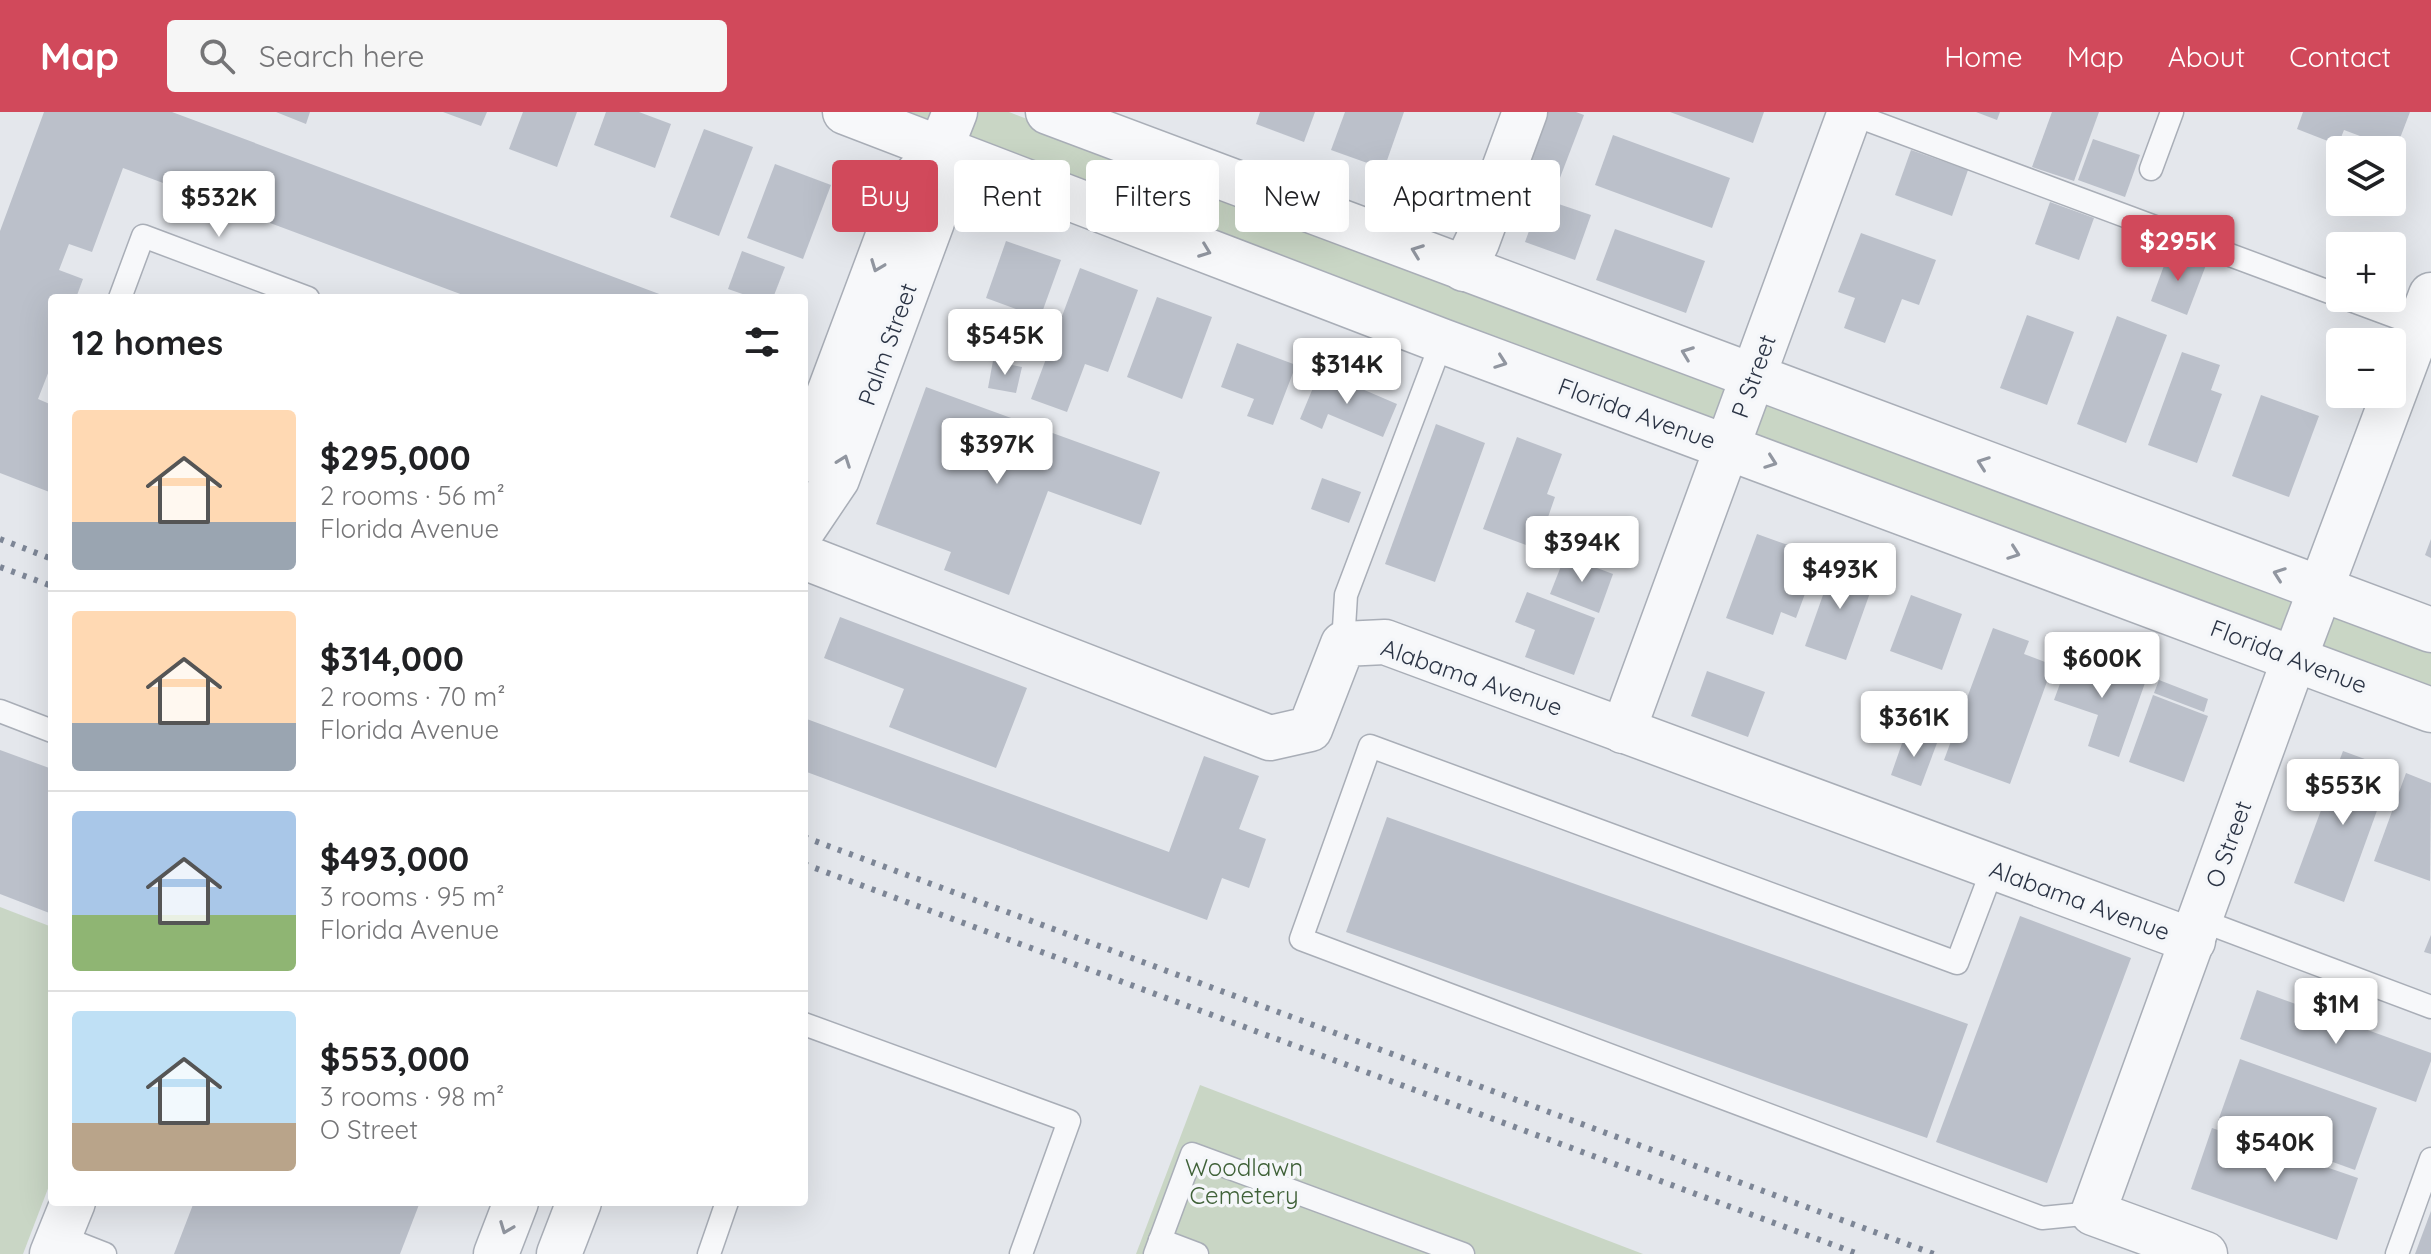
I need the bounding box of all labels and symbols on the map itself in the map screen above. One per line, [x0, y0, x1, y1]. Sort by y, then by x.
pin: $532K [163, 171, 275, 239]
pin: $295K [2122, 215, 2234, 283]
one-way arrow [1197, 241, 1211, 258]
one-way arrow [1411, 244, 1425, 261]
one-way arrow [870, 258, 887, 272]
street label: Palm Street [851, 279, 923, 409]
pin: $545K [949, 309, 1061, 377]
street label: P Street [1724, 330, 1782, 422]
pin: $314K [1291, 338, 1403, 406]
one-way arrow [1681, 346, 1695, 363]
one-way arrow [1493, 352, 1507, 369]
street label: Florida Avenue [1554, 371, 1720, 455]
pin: $397K [941, 418, 1053, 486]
one-way arrow [1763, 452, 1777, 469]
one-way arrow [834, 455, 851, 469]
one-way arrow [1977, 457, 1991, 473]
pin: $394K [1526, 516, 1638, 584]
pin: $493K [1784, 543, 1896, 611]
one-way arrow [2007, 543, 2021, 560]
one-way arrow [2273, 567, 2287, 584]
street label: Florida Avenue [2206, 612, 2372, 700]
street label: Alabama Avenue [1377, 632, 1567, 722]
pin: $600K [2046, 632, 2158, 700]
pin: $361K [1858, 691, 1970, 759]
pin: $553K [2287, 759, 2399, 827]
street label: O Street [2198, 796, 2258, 892]
street label: Alabama Avenue [1986, 853, 2174, 947]
pin: $1M [2297, 978, 2375, 1046]
pin: $540K [2219, 1116, 2331, 1184]
park label: Woodlawn Cemetery [1185, 1152, 1303, 1210]
one-way arrow [499, 1220, 516, 1234]

